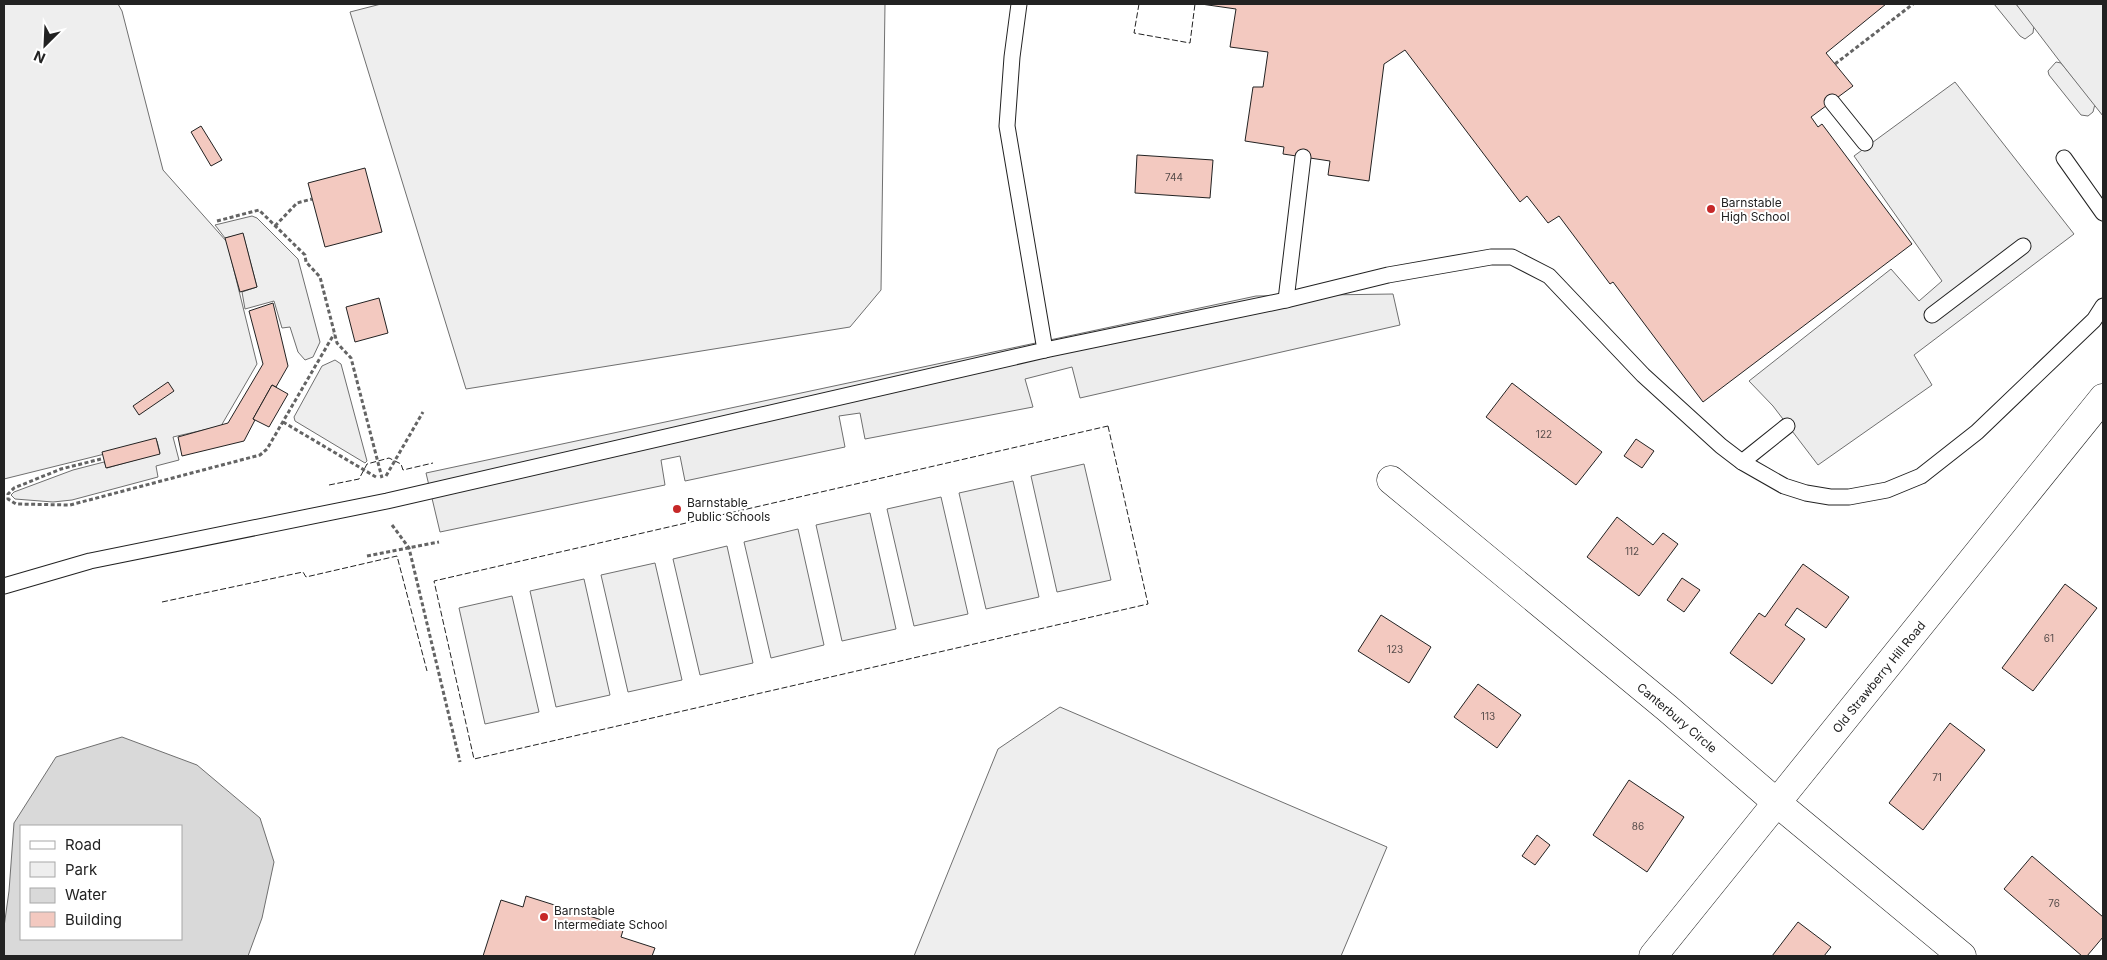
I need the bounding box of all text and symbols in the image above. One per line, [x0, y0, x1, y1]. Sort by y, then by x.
north arrow [20, 20, 70, 70]
text: N [31, 47, 48, 67]
house number: 744 [1165, 171, 1183, 183]
place label: Barnstable High School [1721, 195, 1790, 224]
marker: Barnstable High School [1705, 203, 1717, 215]
house number: 122 [1536, 428, 1552, 440]
place label: Barnstable Public Schools [687, 495, 770, 524]
marker: Barnstable Public Schools [671, 503, 683, 515]
house number: 112 [1625, 545, 1639, 557]
street label: Old Strawberry Hill Road [1829, 618, 1928, 736]
house number: 61 [2044, 632, 2054, 644]
house number: 123 [1387, 643, 1403, 655]
street label: Canterbury Circle [1634, 679, 1720, 756]
house number: 113 [1481, 710, 1495, 722]
house number: 71 [1932, 771, 1942, 783]
house number: 86 [1632, 820, 1644, 832]
legend [20, 825, 182, 940]
text: Road [65, 835, 101, 854]
text: Park [65, 860, 98, 879]
text: Water [65, 885, 107, 904]
house number: 76 [2048, 897, 2060, 909]
place label: Barnstable Intermediate School [554, 903, 667, 932]
text: Building [65, 910, 122, 929]
marker: Barnstable Intermediate School [538, 911, 550, 923]

